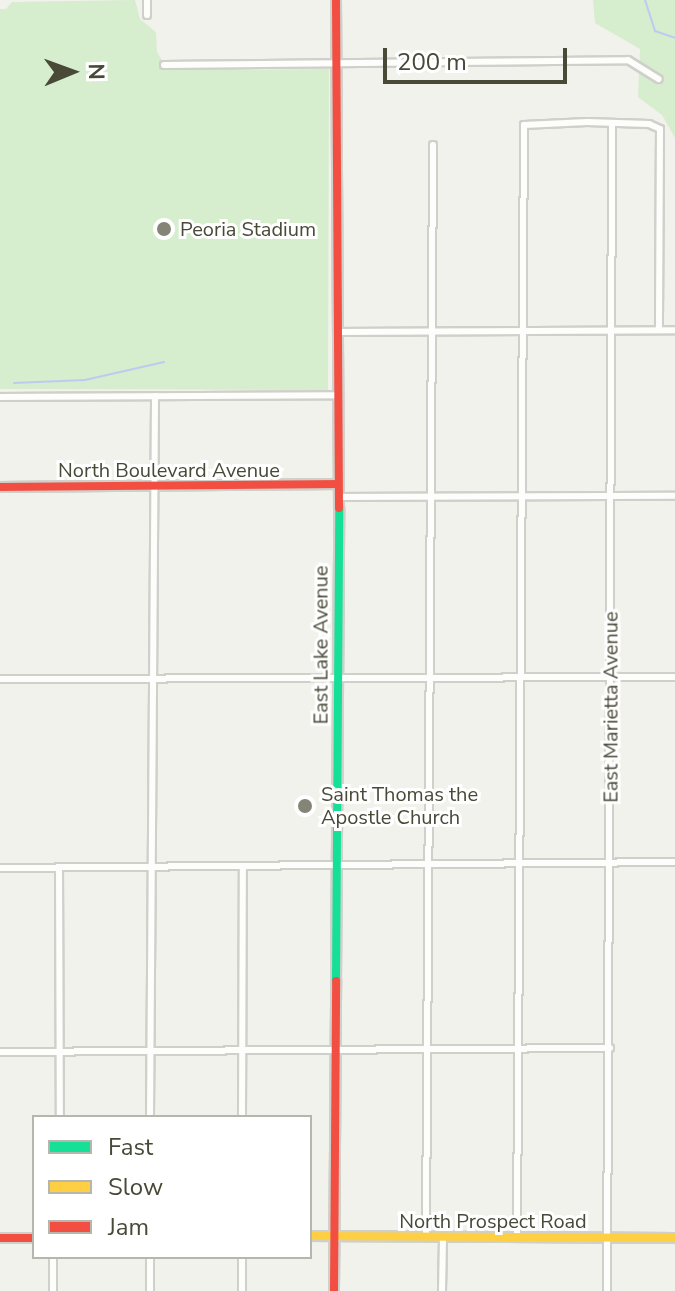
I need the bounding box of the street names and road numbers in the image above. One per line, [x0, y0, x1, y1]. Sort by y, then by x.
street label: North Boulevard Avenue [58, 458, 280, 482]
street label: East Lake Avenue [309, 566, 333, 724]
street label: East Marietta Avenue [599, 611, 623, 803]
street label: North Prospect Road [399, 1209, 587, 1233]

